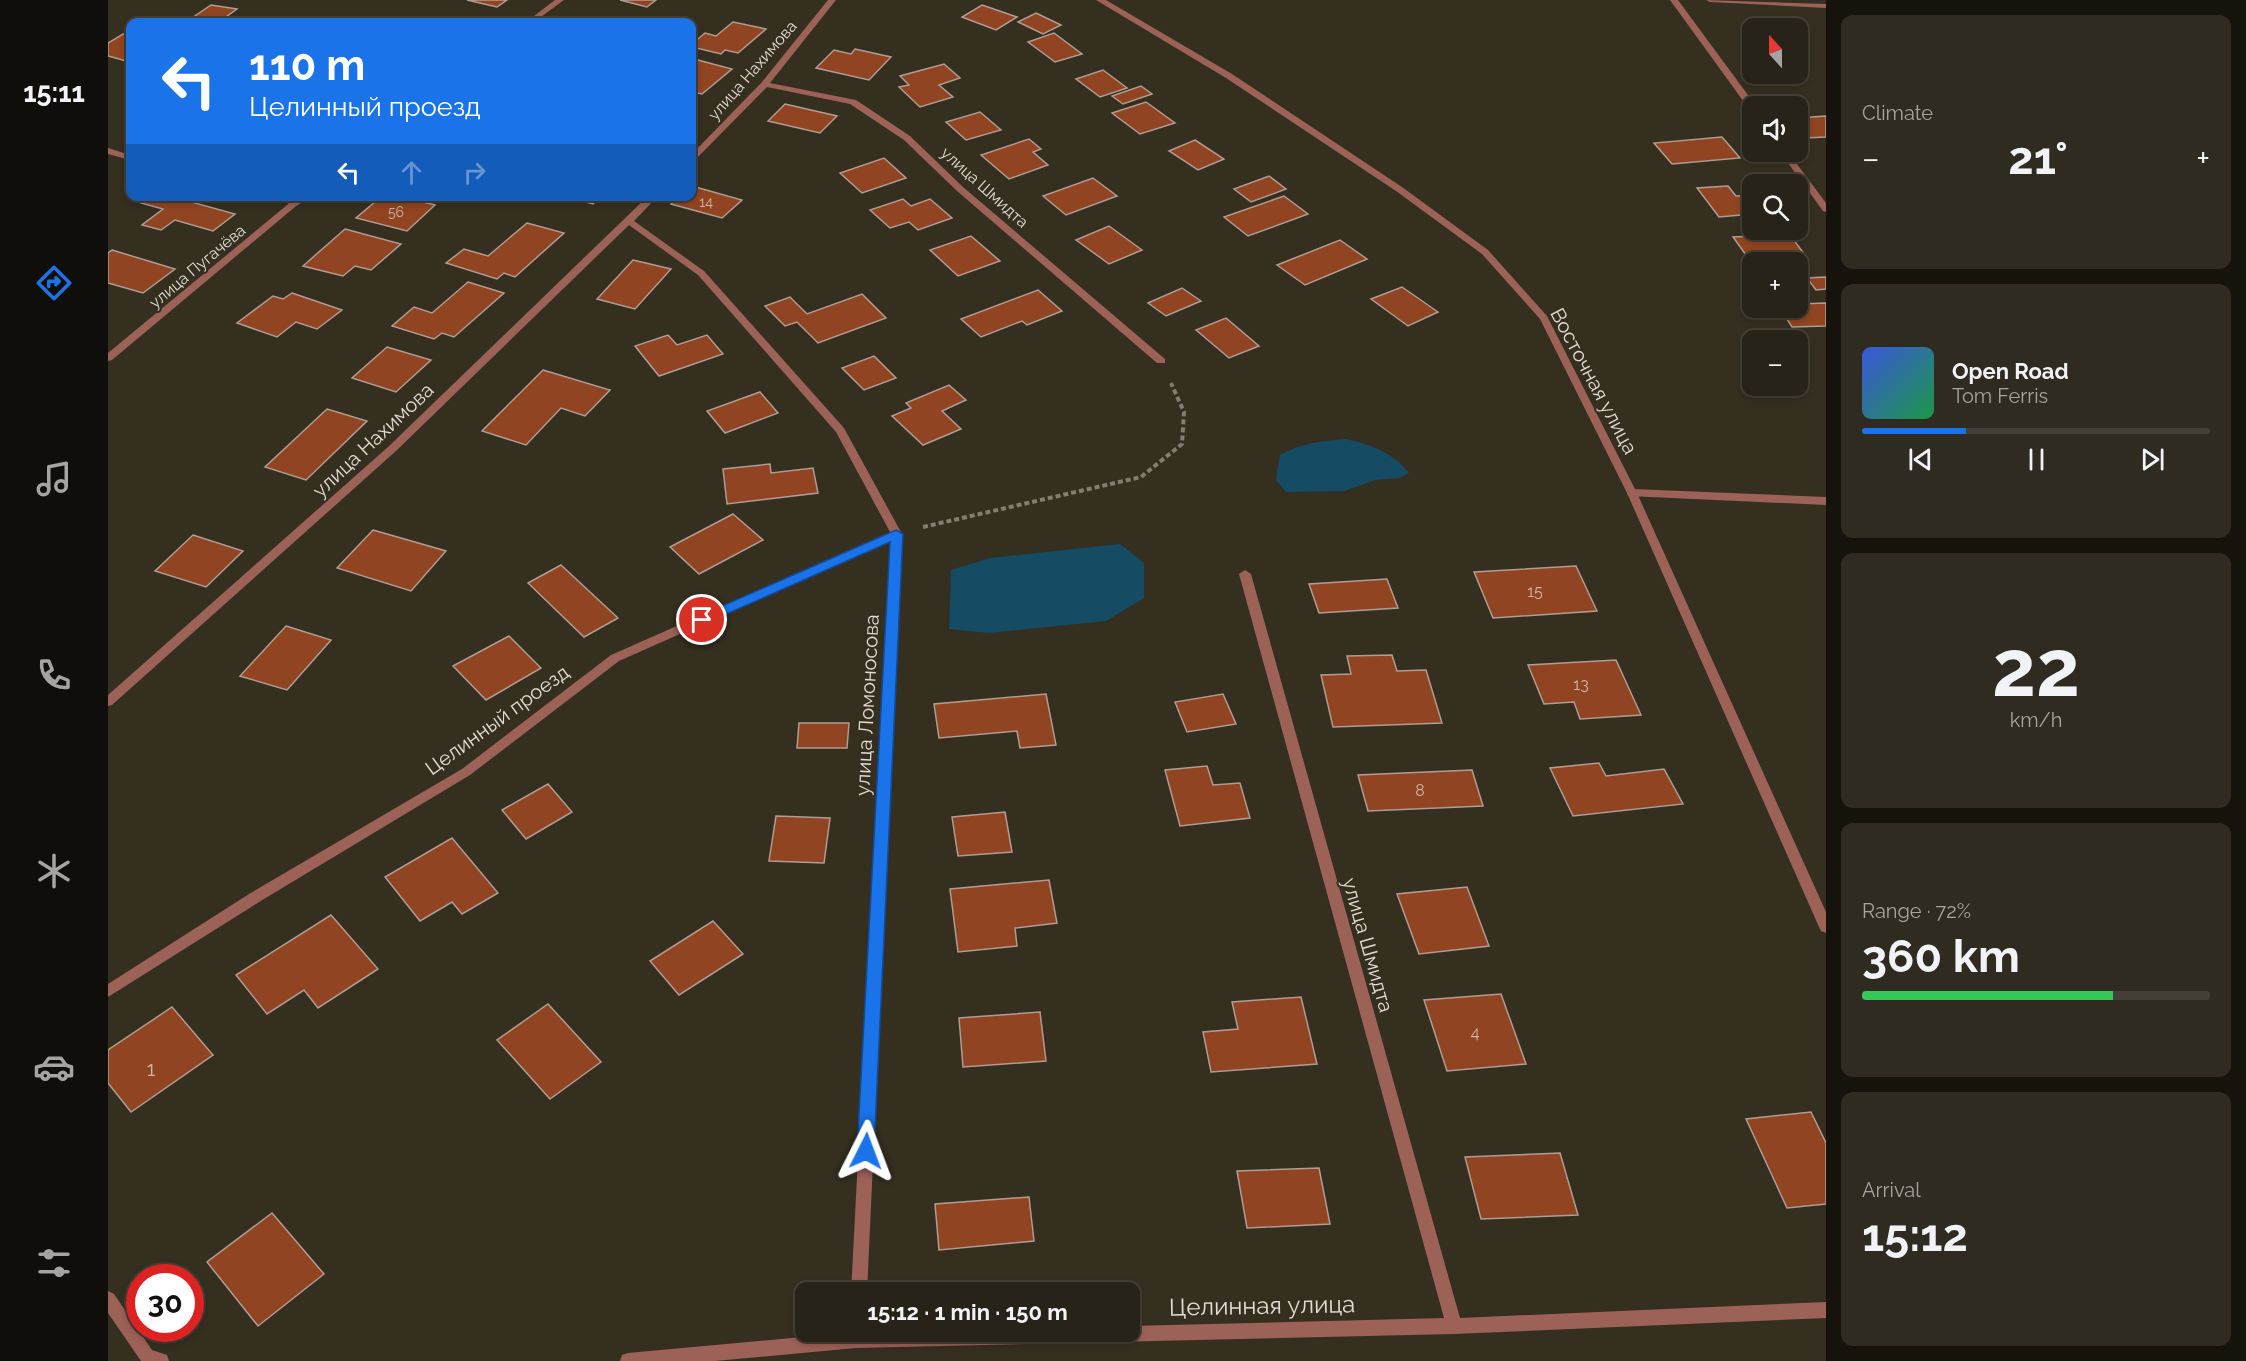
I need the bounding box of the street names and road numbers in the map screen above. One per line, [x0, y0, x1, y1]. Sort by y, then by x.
street label: улица Нахимова [704, 17, 801, 124]
street label: улица Шмидта [937, 143, 1032, 232]
street label: улица Пугачёва [145, 221, 249, 312]
street label: Восточная улица [1545, 304, 1643, 458]
street label: улица Нахимова [308, 378, 438, 502]
street label: улица Ломоносова [850, 614, 884, 796]
street label: Целинный проезд [421, 660, 574, 780]
street label: улица Шмидта [1337, 875, 1399, 1015]
street label: Целинная улица [1169, 1289, 1355, 1322]

